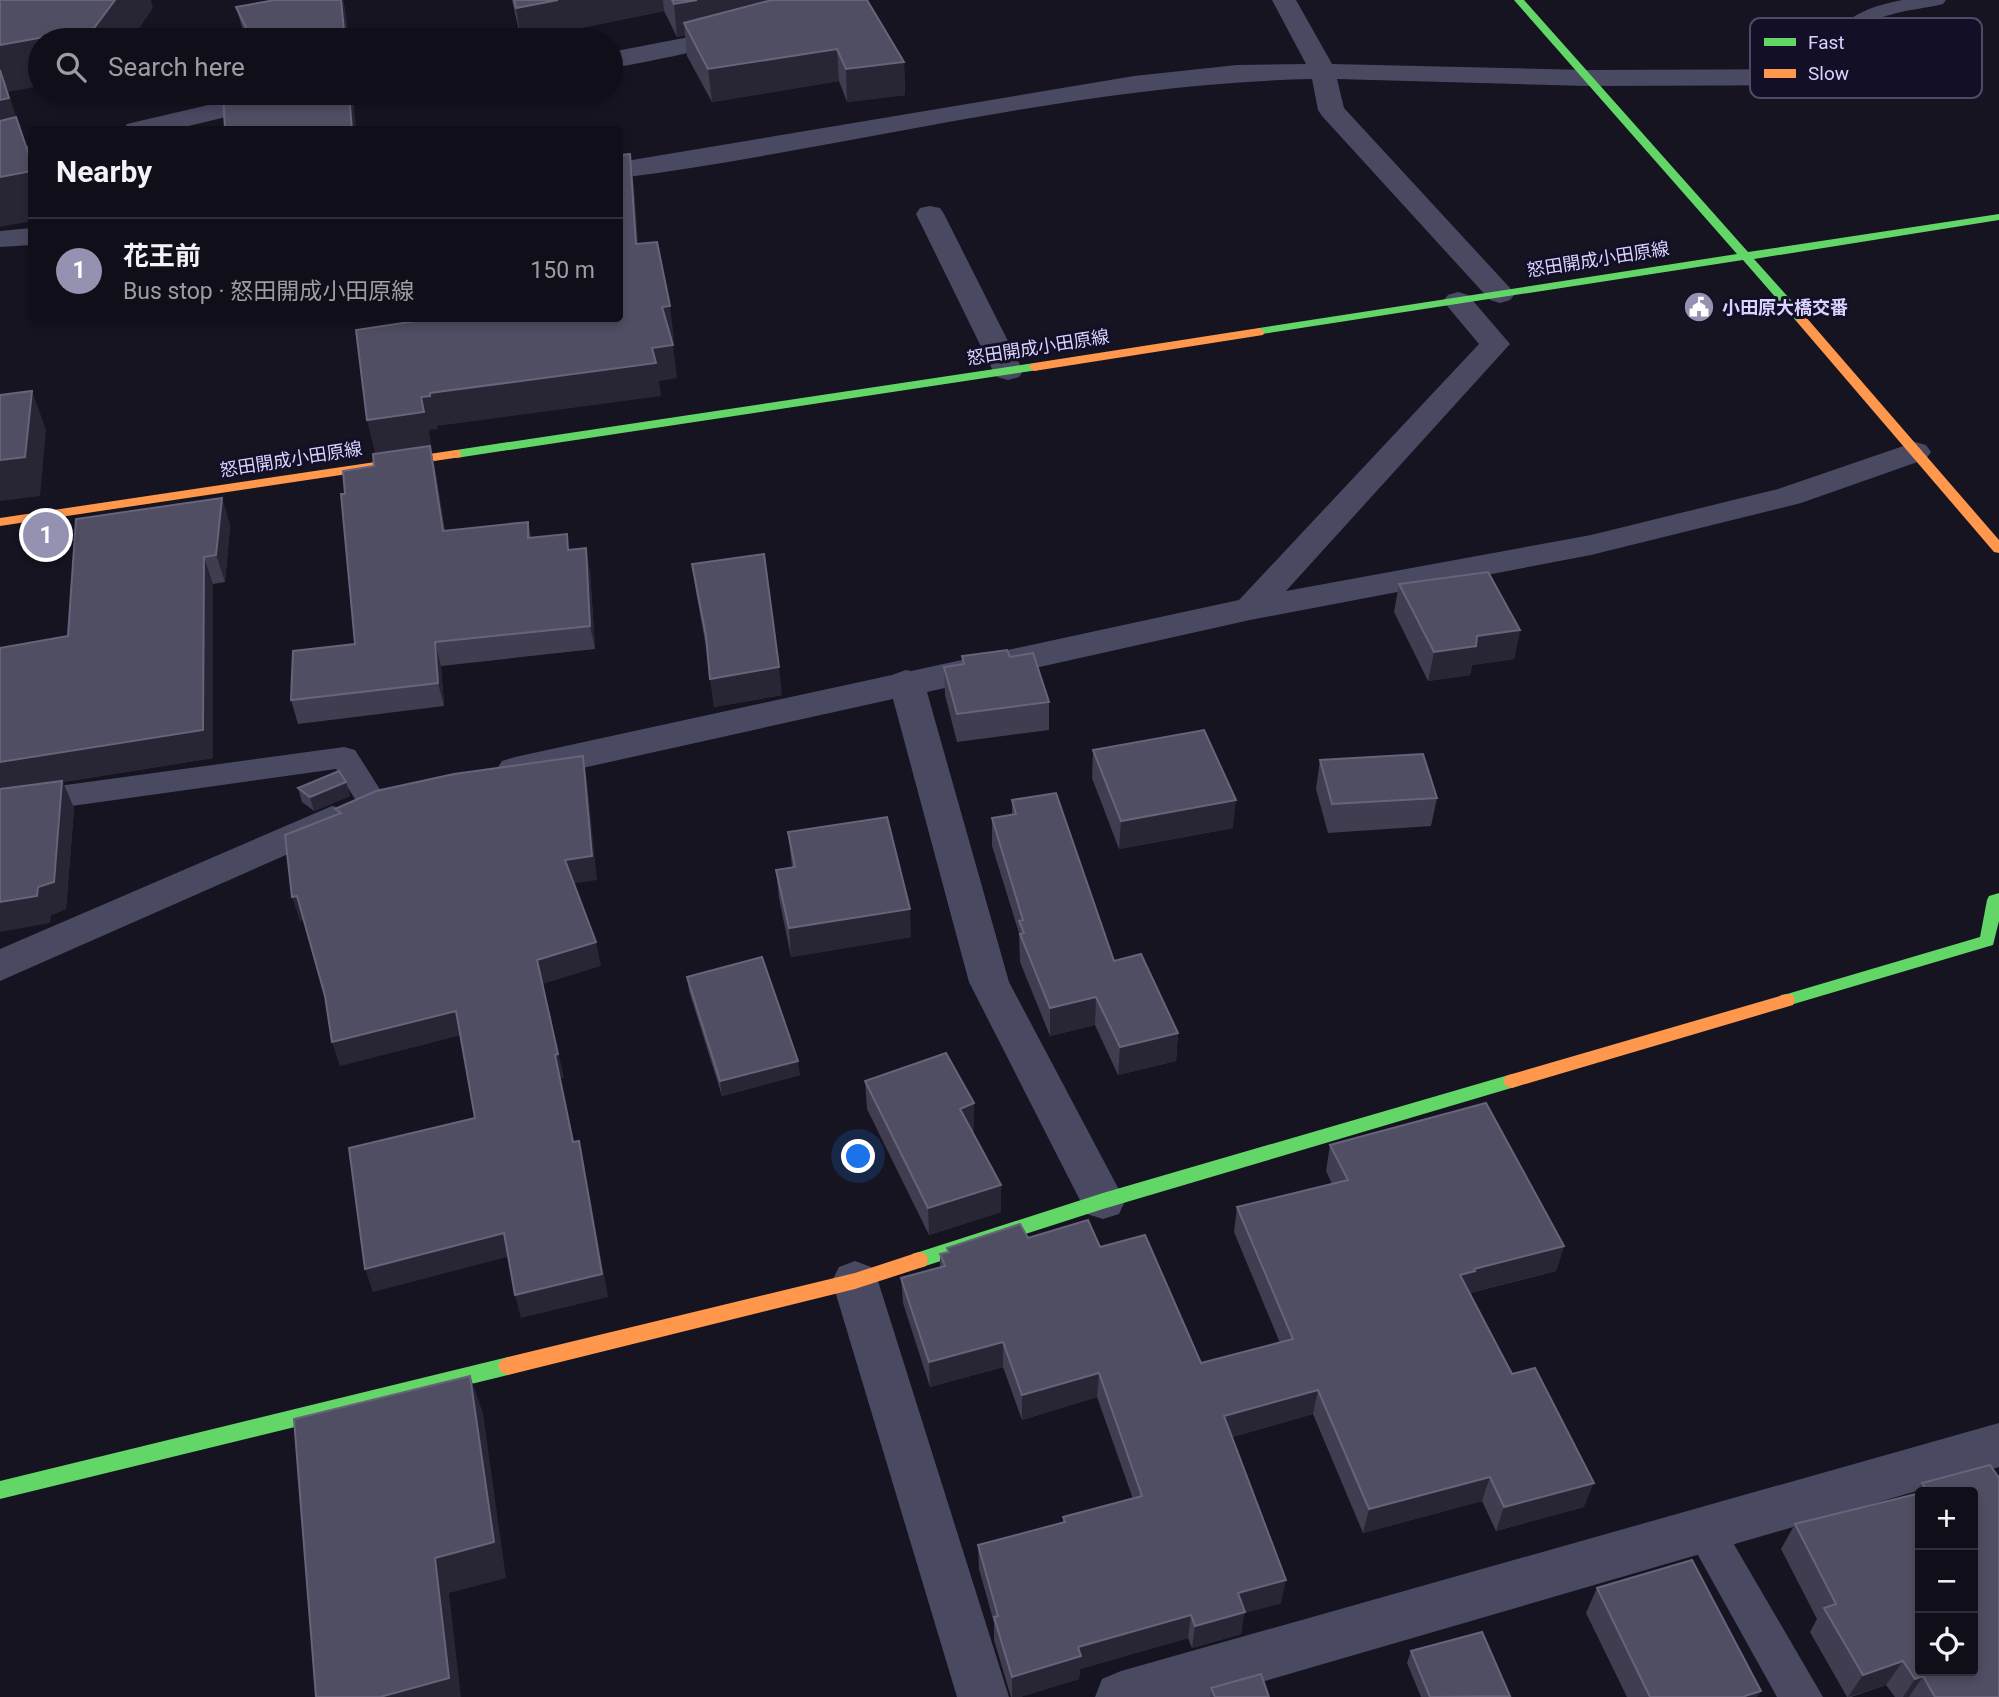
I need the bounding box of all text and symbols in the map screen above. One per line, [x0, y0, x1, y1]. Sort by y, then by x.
legend [1750, 18, 1982, 98]
search box [28, 28, 623, 105]
text: Fast [1808, 31, 1845, 54]
icon: search [52, 48, 90, 86]
text: Search here [108, 52, 245, 82]
text: Slow [1808, 62, 1849, 85]
text: Nearby [56, 154, 152, 189]
street label: 怒田開成小田原線 [1525, 237, 1671, 281]
text: 花王前 [123, 241, 201, 271]
text: 1 [72, 257, 86, 284]
text: 150 m [530, 257, 595, 284]
text: Bus stop · 怒田開成小田原線 [123, 278, 414, 305]
public building icon: 小田原大橋交番 [1682, 290, 1716, 324]
place label: 小田原大橋交番 [1722, 297, 1848, 318]
street label: 怒田開成小田原線 [965, 325, 1111, 369]
street label: 怒田開成小田原線 [218, 437, 364, 481]
pin: 1 [23, 509, 69, 561]
your location [841, 1139, 875, 1173]
map controls [1915, 1487, 1978, 1676]
button: + [1915, 1487, 1978, 1550]
button: − [1915, 1550, 1978, 1613]
button: locate [1915, 1613, 1978, 1676]

